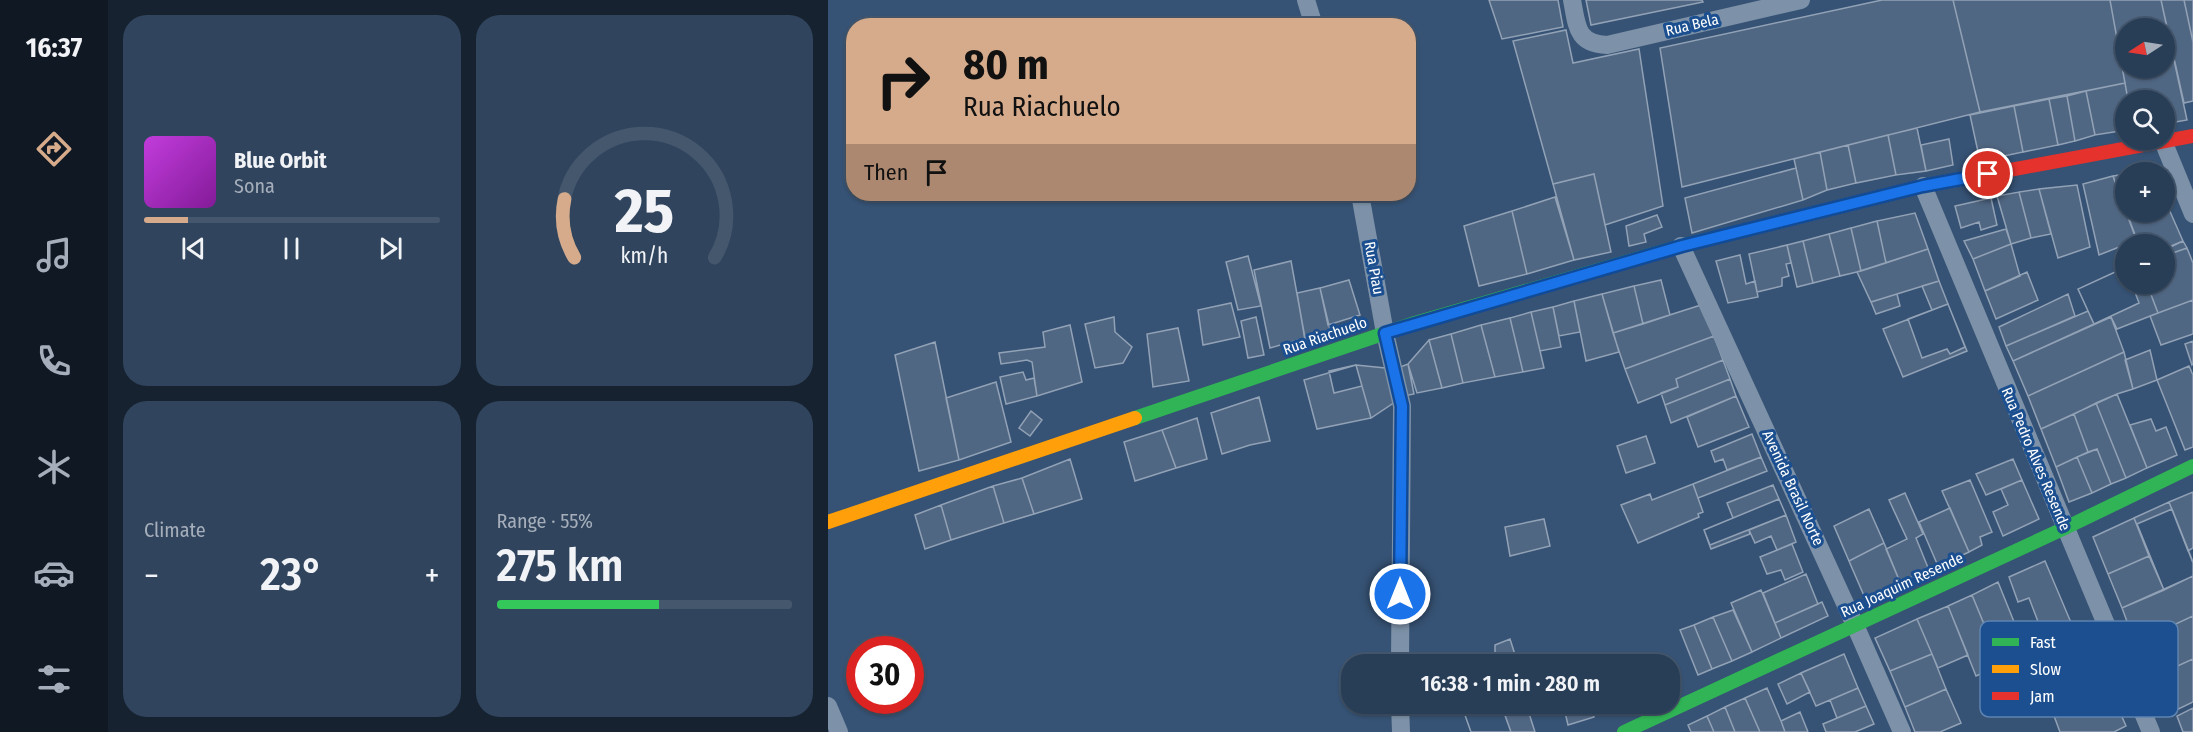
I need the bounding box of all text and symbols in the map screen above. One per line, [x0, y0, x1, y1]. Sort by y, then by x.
street label: Rua Bela [1664, 10, 1720, 40]
north arrow [2115, 18, 2175, 78]
map controls [2115, 18, 2175, 294]
text: 16:37 [26, 32, 82, 64]
text: 80 m [963, 40, 1049, 90]
icon: right [864, 42, 942, 120]
button: search [2115, 90, 2175, 150]
text: Rua Riachuelo [963, 91, 1121, 123]
icon: directions [33, 128, 75, 170]
text: Blue Orbit [234, 147, 327, 174]
pin [1962, 148, 2013, 199]
icon: arrive [920, 156, 953, 189]
icon: arrive [1971, 157, 2004, 190]
text: Then [864, 159, 908, 186]
button: + [2115, 162, 2175, 222]
text: Sona [234, 174, 275, 198]
text: 25 [613, 174, 674, 249]
icon: previous [177, 232, 210, 265]
icon: pause [275, 232, 308, 265]
icon: next [374, 232, 407, 265]
icon: music [33, 234, 75, 276]
button: − [2115, 234, 2175, 294]
street label: Rua Piau [1360, 240, 1388, 296]
text: km/h [620, 243, 668, 269]
street label: Rua Riachuelo [1281, 313, 1369, 359]
icon: phone [33, 340, 75, 382]
street label: Rua Pedro Alves Resende [1998, 385, 2074, 533]
street label: Avenida Brasil Norte [1758, 428, 1828, 548]
icon: climate [33, 446, 75, 488]
text: Range · 55% [497, 509, 593, 533]
text: Climate [144, 518, 206, 542]
text: 275 km [497, 539, 624, 593]
text: 23° [260, 548, 323, 602]
street label: Rua Joaquim Resende [1838, 549, 1966, 621]
icon: car [33, 552, 75, 594]
text: − [144, 556, 159, 596]
text: + [424, 556, 439, 596]
position arrow [1368, 562, 1432, 626]
legend [1980, 621, 2178, 717]
text: Fast [2030, 633, 2057, 652]
speed limit sign: 30 [846, 636, 924, 714]
icon: filters [33, 658, 75, 700]
text: Slow [2030, 660, 2061, 679]
text: 16:38 · 1 min · 280 m [1421, 670, 1600, 697]
text: Jam [2030, 687, 2055, 706]

